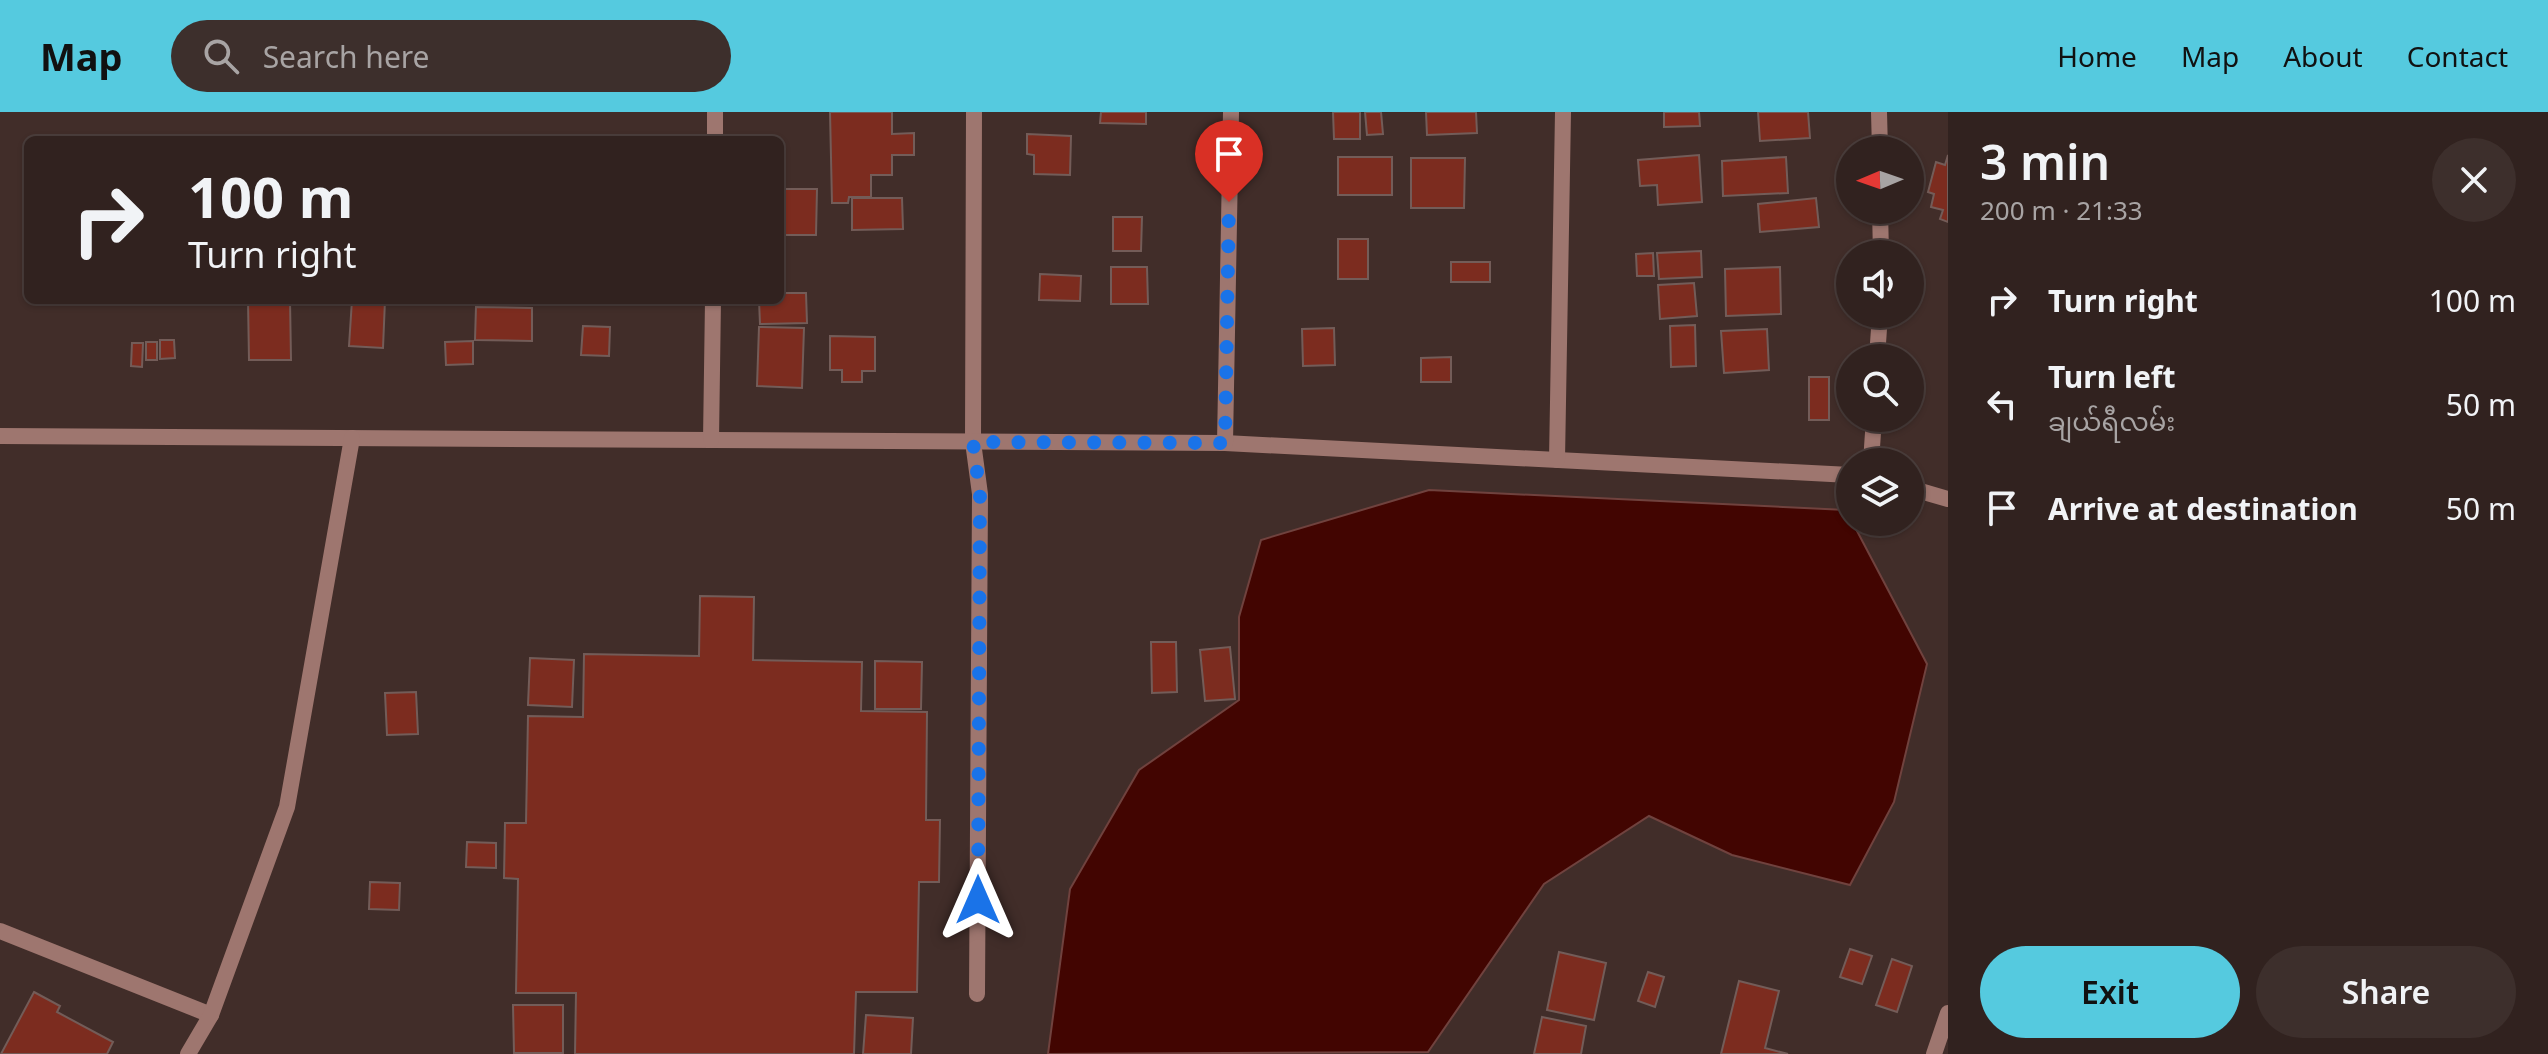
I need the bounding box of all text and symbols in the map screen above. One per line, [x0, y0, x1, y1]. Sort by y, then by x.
search box [171, 20, 731, 92]
text: Map [40, 30, 123, 82]
icon: search [199, 34, 243, 78]
text: Search here [263, 36, 430, 77]
text: Home [2057, 37, 2137, 75]
text: Map [2181, 37, 2239, 75]
text: About [2283, 37, 2363, 75]
text: Contact [2407, 37, 2508, 75]
pin [1195, 120, 1263, 202]
text: 3 min [1980, 129, 2110, 194]
icon: arrive [1207, 132, 1251, 176]
north arrow [1836, 136, 1924, 224]
map controls [1836, 136, 1924, 536]
button: close [2432, 138, 2516, 222]
text: 100 m [188, 158, 353, 234]
icon: right [56, 168, 160, 272]
text: 200 m · 21:33 [1980, 192, 2143, 228]
text: Turn right [188, 230, 356, 279]
button: sound [1836, 240, 1924, 328]
icon: right [1980, 278, 2024, 322]
text: Turn right [2048, 280, 2198, 321]
text: 100 m [2429, 280, 2516, 321]
button: search [1836, 344, 1924, 432]
text: Turn left [2048, 356, 2176, 397]
icon: left [1980, 382, 2024, 426]
text: 50 m [2446, 384, 2516, 425]
text: ချယ်ရီလမ်း [2048, 403, 2175, 439]
button: layers [1836, 448, 1924, 536]
icon: arrive [1980, 486, 2024, 530]
text: Arrive at destination [2048, 488, 2358, 529]
text: 50 m [2446, 488, 2516, 529]
position arrow [936, 858, 1020, 942]
button: Exit [1980, 946, 2240, 1038]
button: Share [2256, 946, 2516, 1038]

